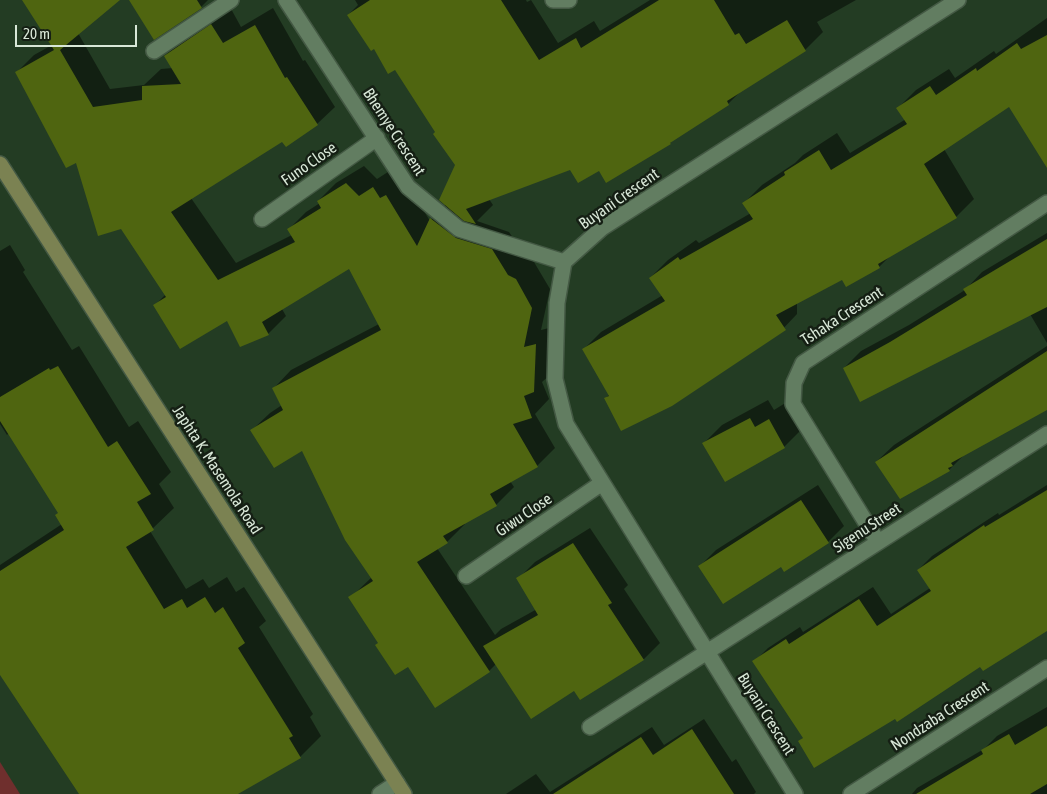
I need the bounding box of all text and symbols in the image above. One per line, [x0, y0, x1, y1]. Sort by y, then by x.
scale bar [18, 15, 140, 47]
text: 20 m [23, 25, 50, 42]
street label: Bhemye Crescent [359, 85, 429, 179]
street label: Funo Close [278, 138, 340, 190]
street label: Buyani Crescent [575, 164, 663, 234]
street label: Tshaka Crescent [797, 282, 887, 350]
street label: Japhta K. Masemola Road [168, 402, 266, 538]
street label: Giwu Close [492, 489, 556, 541]
street label: Sigenu Street [829, 499, 905, 557]
street label: Buyani Crescent [733, 669, 799, 759]
street label: Nondzaba Crescent [887, 677, 993, 755]

